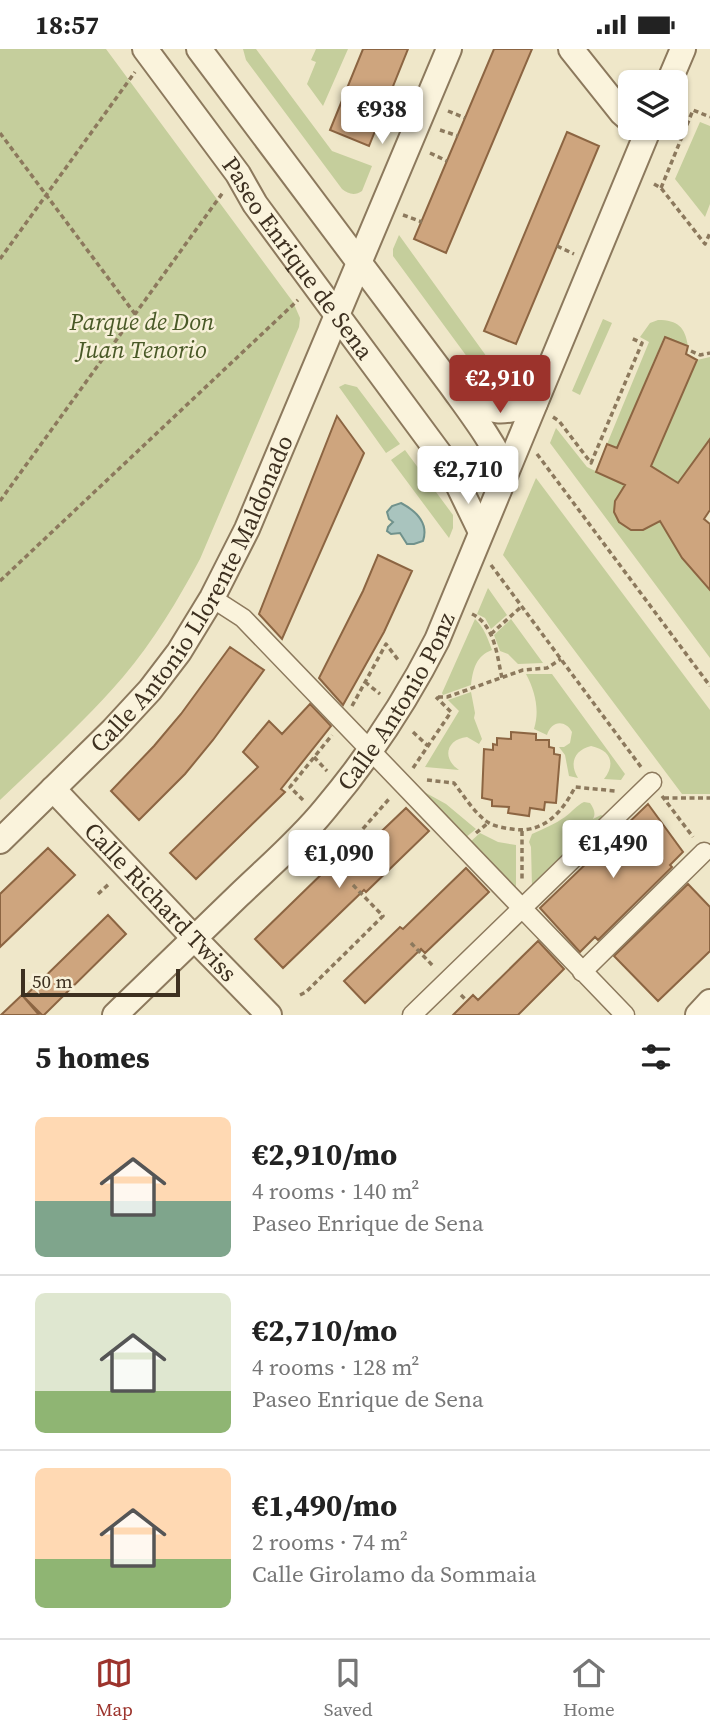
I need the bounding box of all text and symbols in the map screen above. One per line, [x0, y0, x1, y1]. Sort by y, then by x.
text: 18:57 [35, 7, 99, 43]
map controls [618, 70, 688, 140]
button: layers [618, 70, 688, 140]
pin: €938 [341, 87, 423, 146]
text: €938 [357, 93, 407, 125]
street label: Paseo Enrique de Sena [215, 150, 382, 367]
park label: Parque de Don Juan Tenorio [69, 305, 215, 366]
pin: €2,910 [443, 355, 557, 415]
text: €2,910 [465, 362, 535, 394]
street label: Calle Antonio Llorente Maldonado [83, 430, 301, 760]
pin: €2,710 [411, 447, 525, 506]
text: €2,710 [433, 453, 503, 485]
street label: Calle Antonio Ponz [329, 607, 463, 797]
street label: Calle Richard Twiss [77, 815, 245, 989]
pin: €1,490 [556, 821, 670, 880]
text: €1,490 [578, 827, 648, 859]
pin: €1,090 [282, 831, 396, 890]
text: €1,090 [304, 837, 374, 869]
scale bar [21, 966, 180, 998]
text: 50 m [32, 968, 73, 994]
text: 5 homes [35, 1037, 150, 1078]
icon: filters [637, 1038, 675, 1076]
text: €2,910/mo [252, 1134, 397, 1175]
icon: home [91, 1145, 175, 1229]
text: 4 rooms · 140 m² [252, 1175, 419, 1207]
text: Paseo Enrique de Sena [252, 1207, 484, 1239]
text: €2,710/mo [252, 1310, 397, 1351]
icon: home [91, 1321, 175, 1405]
text: 4 rooms · 128 m² [252, 1351, 419, 1383]
text: Paseo Enrique de Sena [252, 1383, 484, 1415]
text: €1,490/mo [252, 1485, 397, 1526]
icon: home [91, 1496, 175, 1580]
text: 2 rooms · 74 m² [252, 1526, 408, 1558]
text: Calle Girolamo da Sommaia [252, 1558, 536, 1590]
tab: Map [95, 1654, 133, 1722]
tab: Saved [324, 1654, 372, 1722]
tab: Home [563, 1654, 615, 1722]

